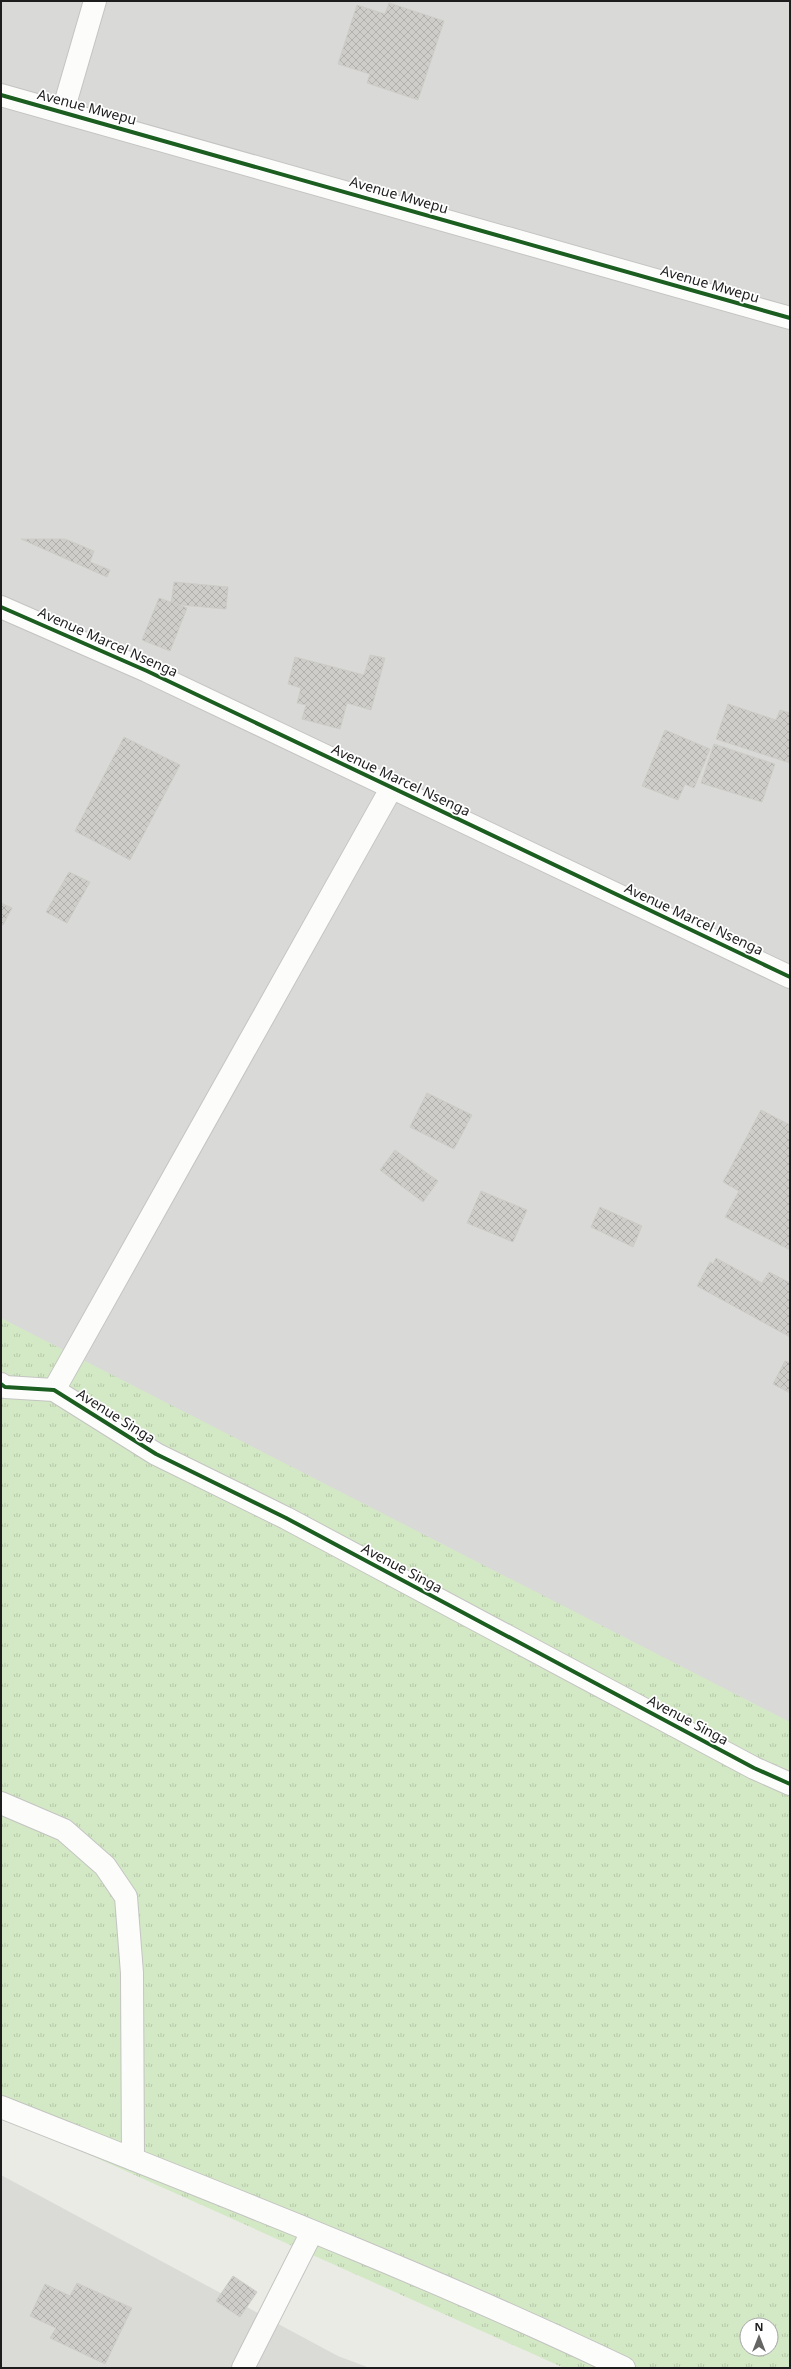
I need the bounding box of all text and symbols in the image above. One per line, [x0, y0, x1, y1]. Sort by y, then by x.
street label: Avenue Mwepu [36, 84, 139, 129]
street label: Avenue Mwepu [348, 171, 451, 218]
street label: Avenue Mwepu [659, 260, 762, 307]
street label: Avenue Marcel Nsenga [35, 602, 181, 681]
street label: Avenue Marcel Nsenga [329, 739, 474, 820]
street label: Avenue Marcel Nsenga [622, 878, 767, 959]
street label: Avenue Singa [73, 1384, 159, 1447]
street label: Avenue Singa [358, 1538, 446, 1597]
street label: Avenue Singa [644, 1690, 732, 1749]
north arrow [739, 2317, 779, 2357]
text: N [755, 2319, 763, 2334]

